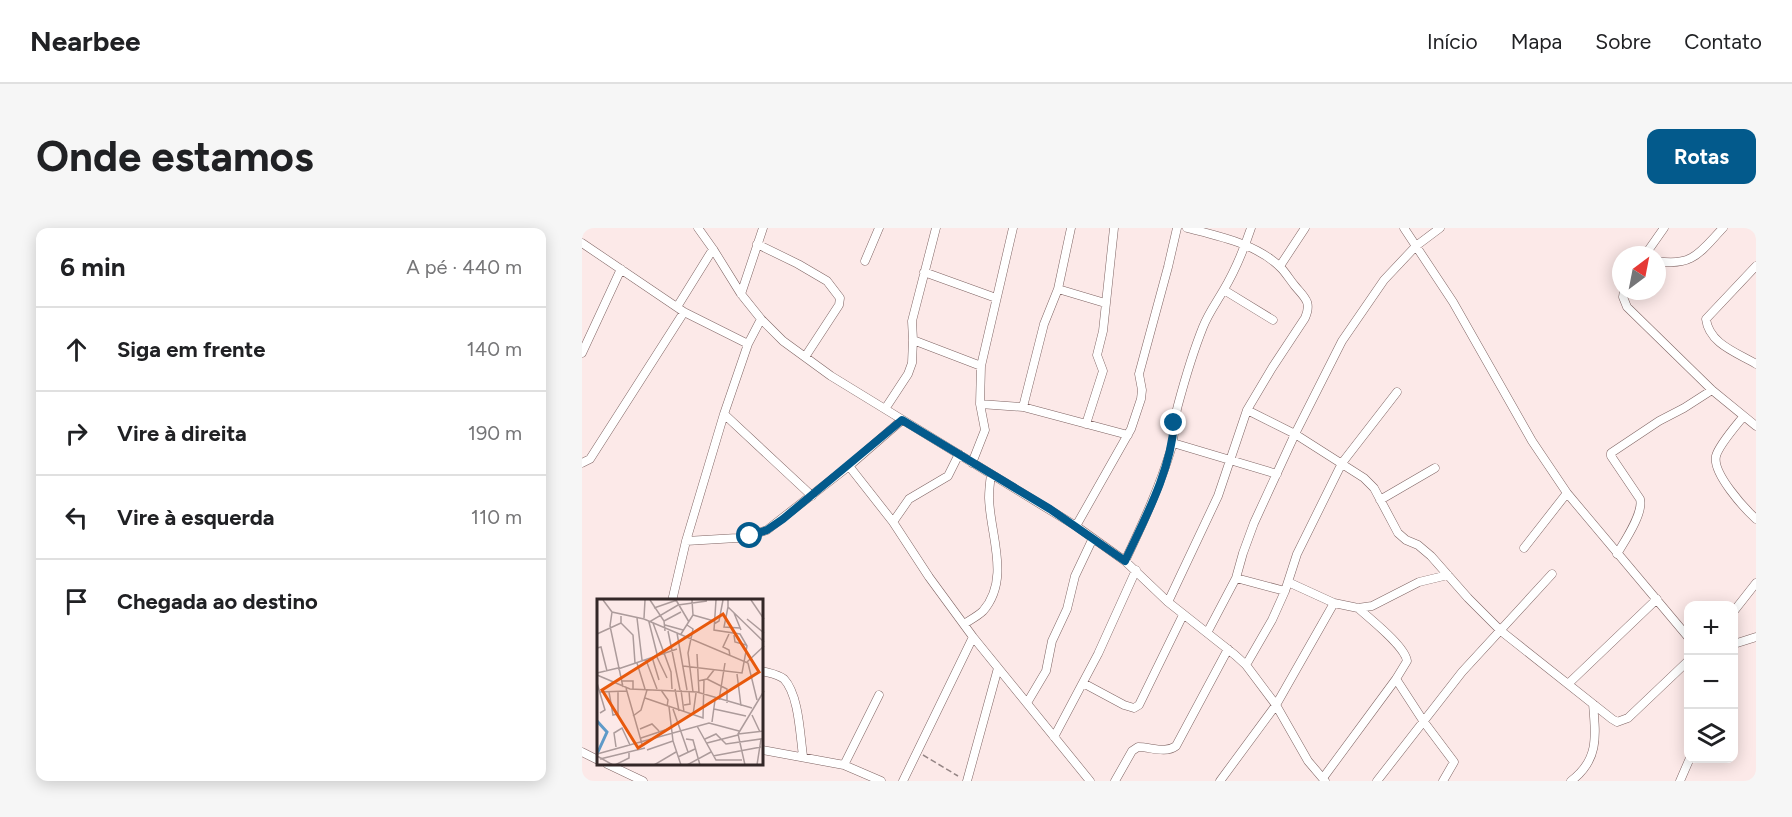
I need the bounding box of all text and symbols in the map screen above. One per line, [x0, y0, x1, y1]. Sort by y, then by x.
text: Nearbee [30, 24, 140, 58]
text: Início [1427, 29, 1478, 54]
text: Mapa [1511, 29, 1562, 54]
text: Sobre [1595, 29, 1651, 54]
text: Contato [1684, 29, 1762, 54]
button: Rotas [1647, 129, 1756, 184]
text: Onde estamos [36, 131, 314, 182]
north arrow [1612, 246, 1666, 300]
text: 6 min [60, 251, 126, 283]
text: A pé · 440 m [406, 255, 522, 279]
icon: ahead [60, 333, 93, 366]
text: Siga em frente [117, 336, 265, 363]
text: 140 m [467, 337, 522, 361]
route end [1160, 409, 1186, 435]
icon: right [60, 417, 93, 450]
text: Vire à direita [117, 420, 247, 447]
text: 190 m [468, 421, 522, 445]
icon: left [60, 501, 93, 534]
text: Vire à esquerda [117, 504, 275, 531]
text: 110 m [471, 505, 522, 529]
route start [736, 522, 762, 548]
icon: arrive [60, 585, 93, 618]
text: Chegada ao destino [117, 588, 318, 615]
inset map [597, 599, 764, 766]
map controls [1684, 601, 1738, 763]
button: + [1684, 601, 1738, 655]
button: − [1684, 655, 1738, 709]
button: layers [1684, 709, 1738, 763]

